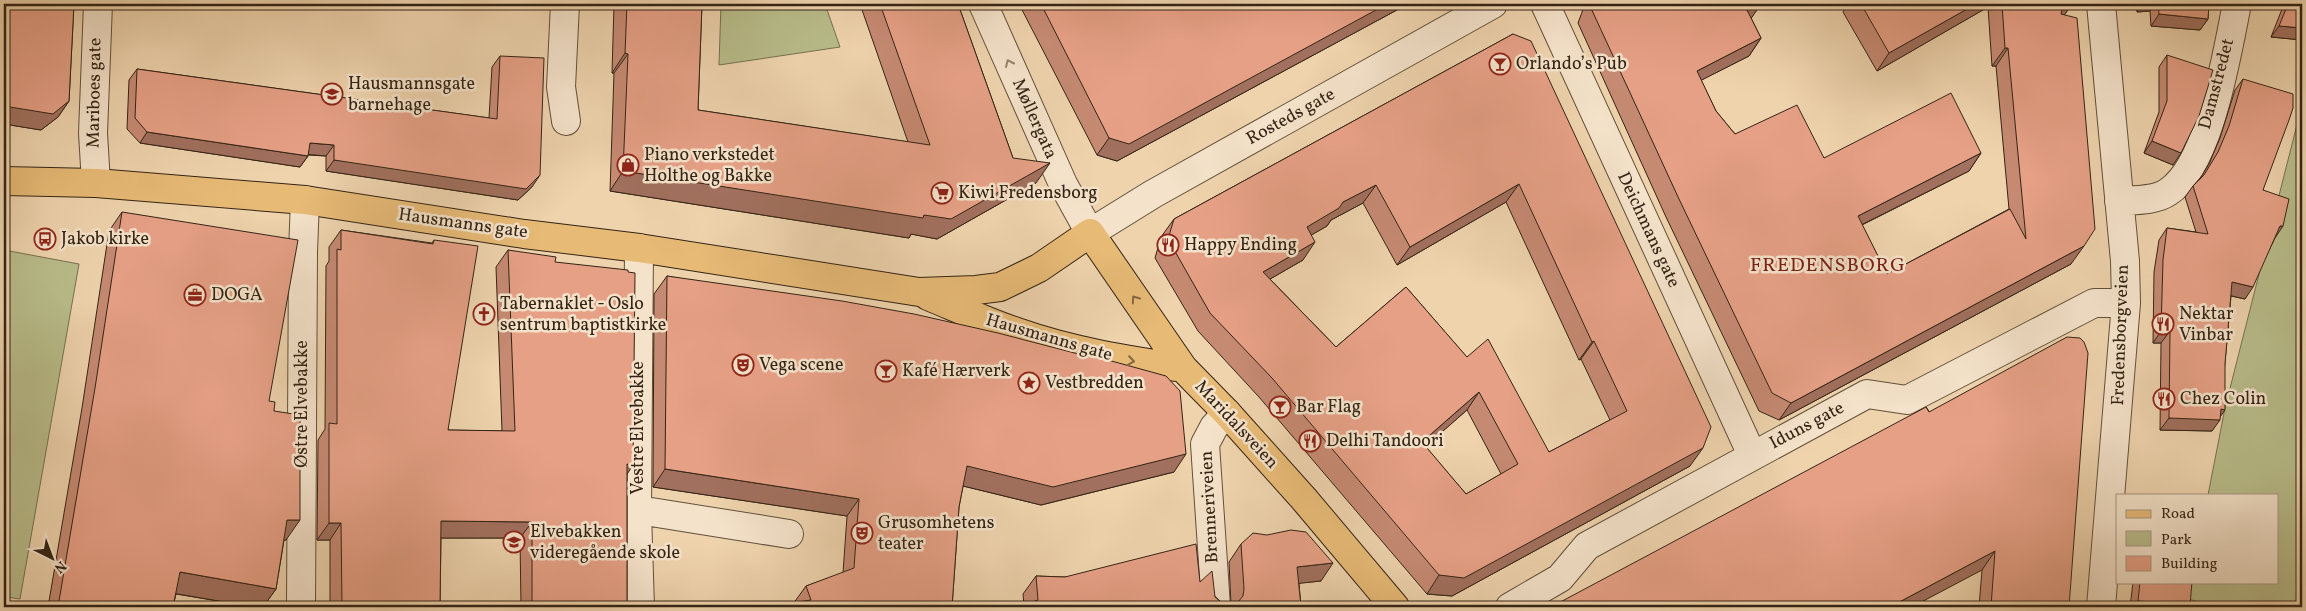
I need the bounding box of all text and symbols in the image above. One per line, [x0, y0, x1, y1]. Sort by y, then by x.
street label: Damstredet [2193, 36, 2241, 132]
street label: Mariboes gate [82, 38, 108, 148]
bar icon: Orlando’s Pub [1488, 52, 1512, 76]
place label: Orlando’s Pub [1516, 52, 1627, 77]
one-way arrow [1005, 59, 1016, 68]
place label: Hausmannsgate barnehage [348, 72, 475, 118]
street label: Møllergata [1005, 75, 1063, 163]
school or university icon: Hausmannsgate barnehage [320, 82, 344, 106]
street label: Rosteds gate [1242, 82, 1340, 152]
place label: Piano verkstedet Holthe og Bakke [644, 143, 775, 189]
shop icon: Piano verkstedet Holthe og Bakke [616, 153, 640, 177]
street label: Deichmans gate [1610, 168, 1686, 292]
supermarket icon: Kiwi Fredensborg [930, 181, 954, 205]
place label: Kiwi Fredensborg [958, 181, 1098, 206]
street label: Hausmanns gate [397, 203, 529, 245]
bus stop icon: Jakob kirke [33, 227, 57, 251]
place label: Jakob kirke [61, 227, 149, 252]
restaurant icon: Happy Ending [1156, 233, 1180, 257]
place label: Happy Ending [1184, 233, 1297, 258]
district label: FREDENSBORG [1750, 252, 1906, 280]
street label: Fredensborgveien [2106, 264, 2136, 406]
office icon: DOGA [183, 283, 207, 307]
place label: DOGA [211, 283, 263, 308]
place label: Tabernaklet - Oslo sentrum baptistkirke [500, 292, 666, 338]
one-way arrow [1132, 295, 1141, 305]
church icon: Tabernaklet - Oslo sentrum baptistkirke [472, 302, 496, 326]
place label: Nektar Vinbar [2179, 302, 2234, 348]
street label: Hausmanns gate [983, 308, 1115, 368]
restaurant icon: Nektar Vinbar [2151, 312, 2175, 336]
street label: Østre Elvebakke [290, 340, 315, 468]
theatre icon: Vega scene [731, 353, 755, 377]
place label: Vega scene [759, 353, 844, 378]
one-way arrow [1127, 355, 1136, 365]
bar icon: Kafé Hærverk [874, 359, 898, 383]
place label: Kafé Hærverk [902, 359, 1011, 384]
street label: Vestre Elvebakke [626, 361, 651, 495]
place icon: Vestbredden [1017, 371, 1041, 395]
place label: Vestbredden [1045, 371, 1144, 396]
street label: Maridalsveien [1188, 375, 1284, 475]
restaurant icon: Chez Colin [2152, 387, 2176, 411]
place label: Chez Colin [2180, 387, 2267, 412]
bar icon: Bar Flag [1268, 395, 1292, 419]
place label: Bar Flag [1296, 395, 1361, 420]
street label: Iduns gate [1765, 396, 1849, 456]
restaurant icon: Delhi Tandoori [1298, 429, 1322, 453]
place label: Delhi Tandoori [1326, 429, 1444, 454]
street label: Brenneriveien [1195, 450, 1225, 564]
legend [2116, 494, 2278, 584]
text: Road [2161, 504, 2195, 525]
place label: Grusomhetens teater [878, 511, 994, 557]
place label: Elvebakken videregående skole [530, 520, 680, 566]
theatre icon: Grusomhetens teater [850, 521, 874, 545]
school or university icon: Elvebakken videregående skole [502, 530, 526, 554]
text: Park [2161, 530, 2192, 551]
north arrow [28, 534, 78, 584]
text: Building [2161, 554, 2218, 575]
text: N [50, 556, 70, 577]

